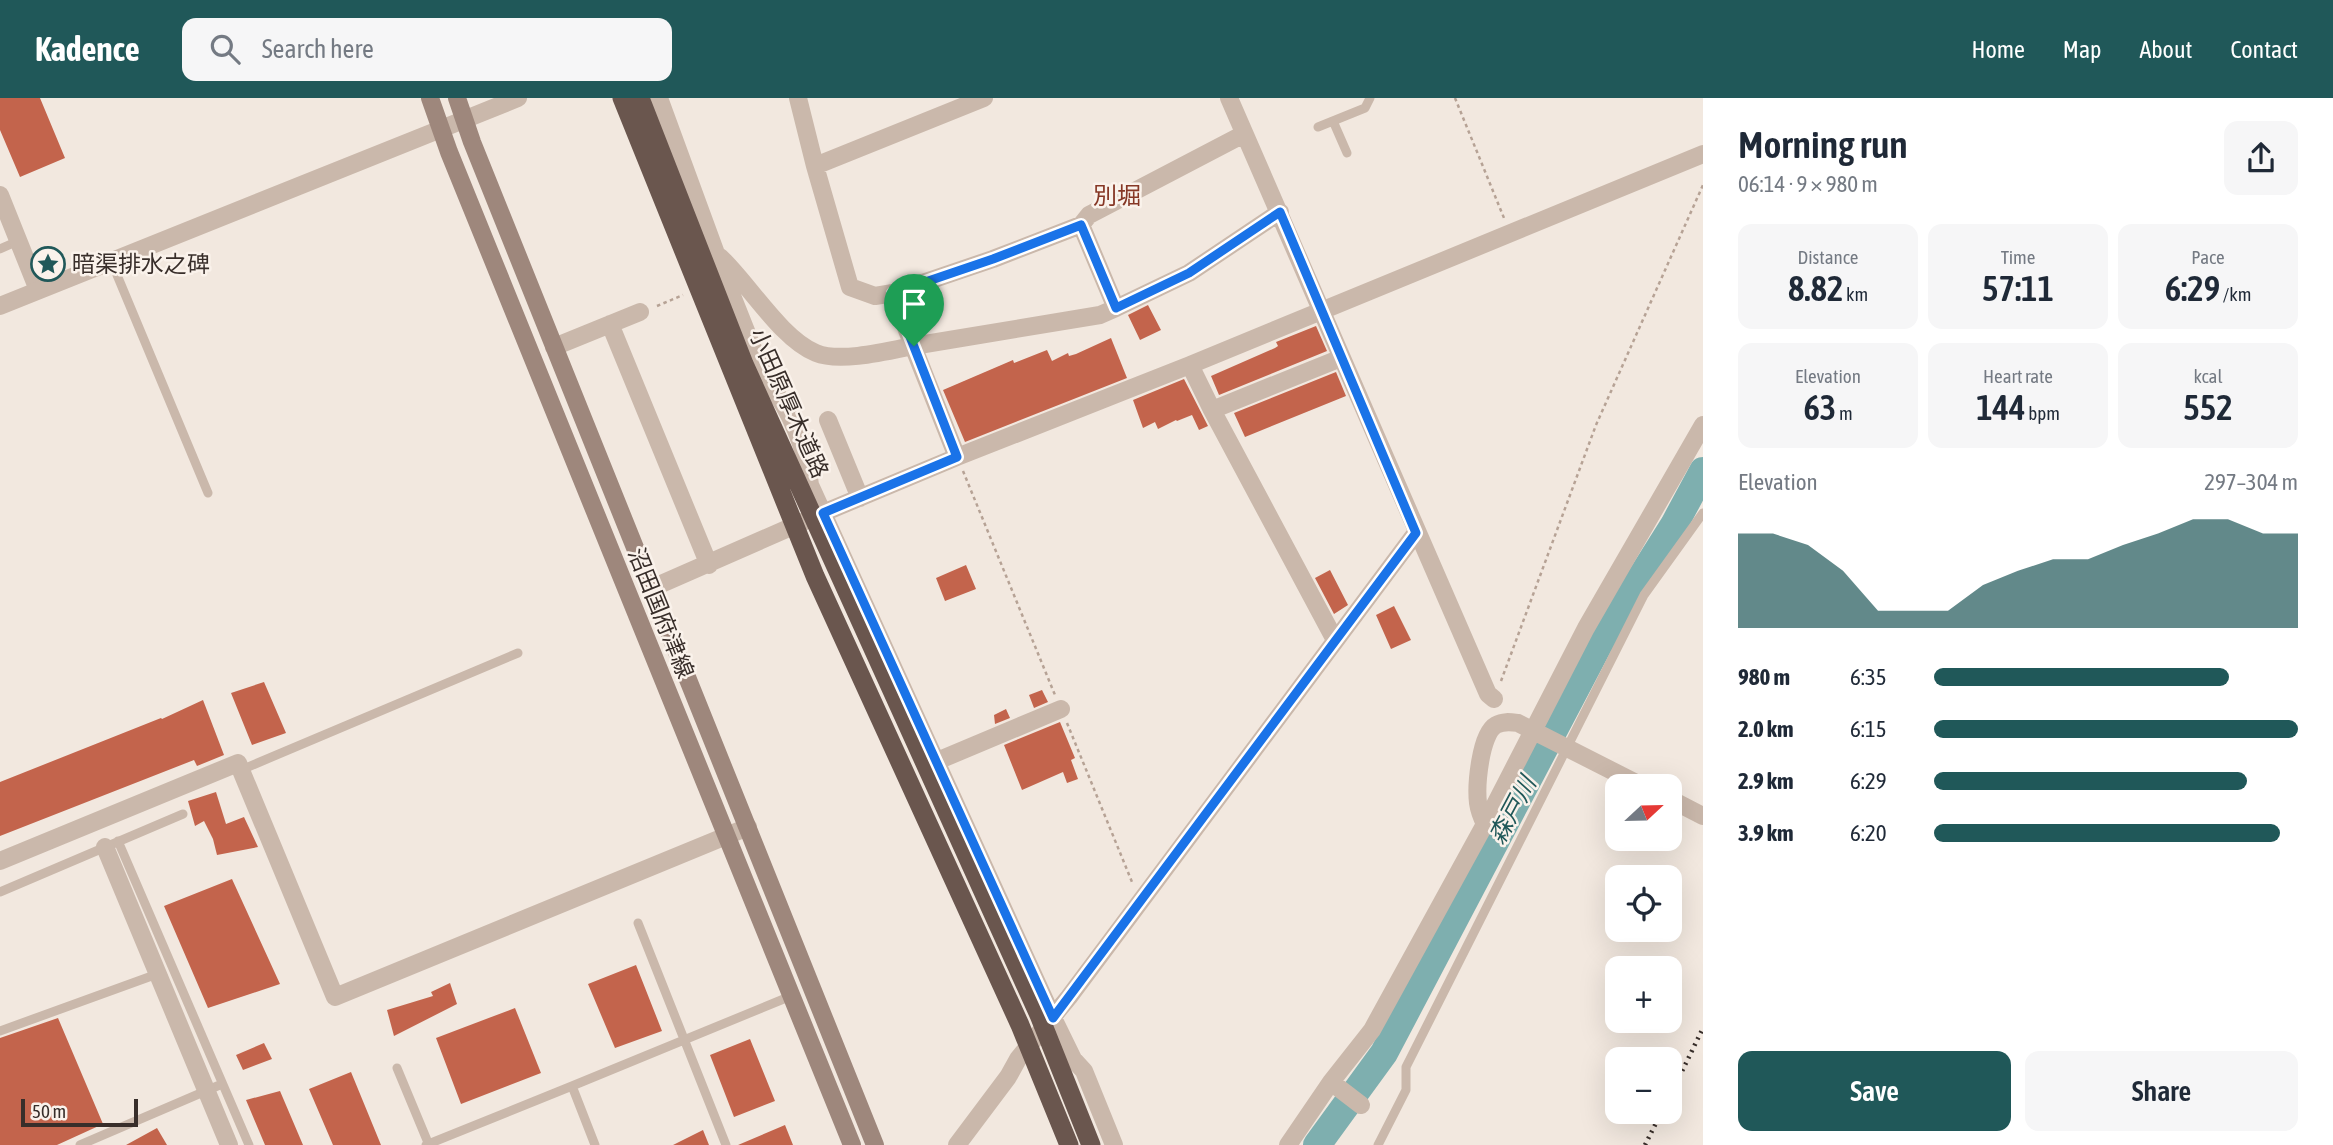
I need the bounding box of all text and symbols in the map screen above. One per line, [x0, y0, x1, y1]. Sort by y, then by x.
search box [182, 18, 672, 81]
text: Kadence [35, 30, 140, 68]
icon: search [206, 30, 244, 68]
text: Search here [262, 34, 374, 64]
text: Home [1971, 36, 2025, 63]
text: Map [2063, 36, 2101, 63]
text: About [2139, 36, 2192, 63]
text: Contact [2230, 36, 2298, 63]
button: share [2224, 121, 2298, 195]
text: Morning run [1738, 123, 1908, 166]
text: 06:14 · 9 × 980 m [1738, 171, 1878, 197]
district label: 別堀 [1093, 182, 1141, 209]
place icon: 暗渠排水之碑 [29, 245, 67, 283]
text: Distance [1798, 246, 1858, 268]
text: Time [2001, 246, 2035, 268]
text: Pace [2191, 246, 2225, 268]
place label: 暗渠排水之碑 [72, 251, 210, 277]
text: 8.82 [1788, 268, 1843, 308]
text: 57:11 [1982, 268, 2054, 308]
text: 6:29 [2165, 268, 2220, 308]
pin [884, 274, 944, 346]
text: km [1843, 283, 1868, 305]
text: /km [2220, 283, 2251, 305]
icon: arrive [895, 285, 933, 323]
street label: 小田原厚木道路 [744, 324, 834, 482]
text: Elevation [1795, 365, 1861, 387]
text: Heart rate [1983, 365, 2053, 387]
text: kcal [2194, 365, 2222, 387]
text: 63 [1803, 387, 1836, 427]
text: 144 [1976, 387, 2026, 427]
text: 552 [2183, 387, 2233, 427]
text: m [1836, 402, 1853, 424]
text: bpm [2026, 402, 2060, 424]
text: Elevation [1738, 469, 1818, 495]
text: 297–304 m [2204, 469, 2298, 495]
street label: 沼田国府津線 [623, 544, 699, 682]
text: 980 m [1738, 664, 1790, 690]
text: 6:35 [1850, 664, 1887, 690]
text: 2.0 km [1738, 716, 1794, 742]
text: 6:15 [1850, 716, 1887, 742]
text: 2.9 km [1738, 768, 1794, 794]
text: 6:29 [1850, 768, 1887, 794]
water label: 森戸川 [1483, 769, 1542, 848]
north arrow [1605, 774, 1682, 850]
map controls [1605, 774, 1682, 1124]
text: 3.9 km [1738, 820, 1794, 846]
text: 6:20 [1850, 820, 1887, 846]
button: locate [1605, 865, 1682, 942]
button: + [1605, 956, 1682, 1033]
button: − [1605, 1047, 1682, 1124]
button: Save [1738, 1051, 2011, 1131]
button: Share [2025, 1051, 2298, 1131]
scale bar [21, 1096, 138, 1128]
text: 50 m [32, 1100, 66, 1122]

